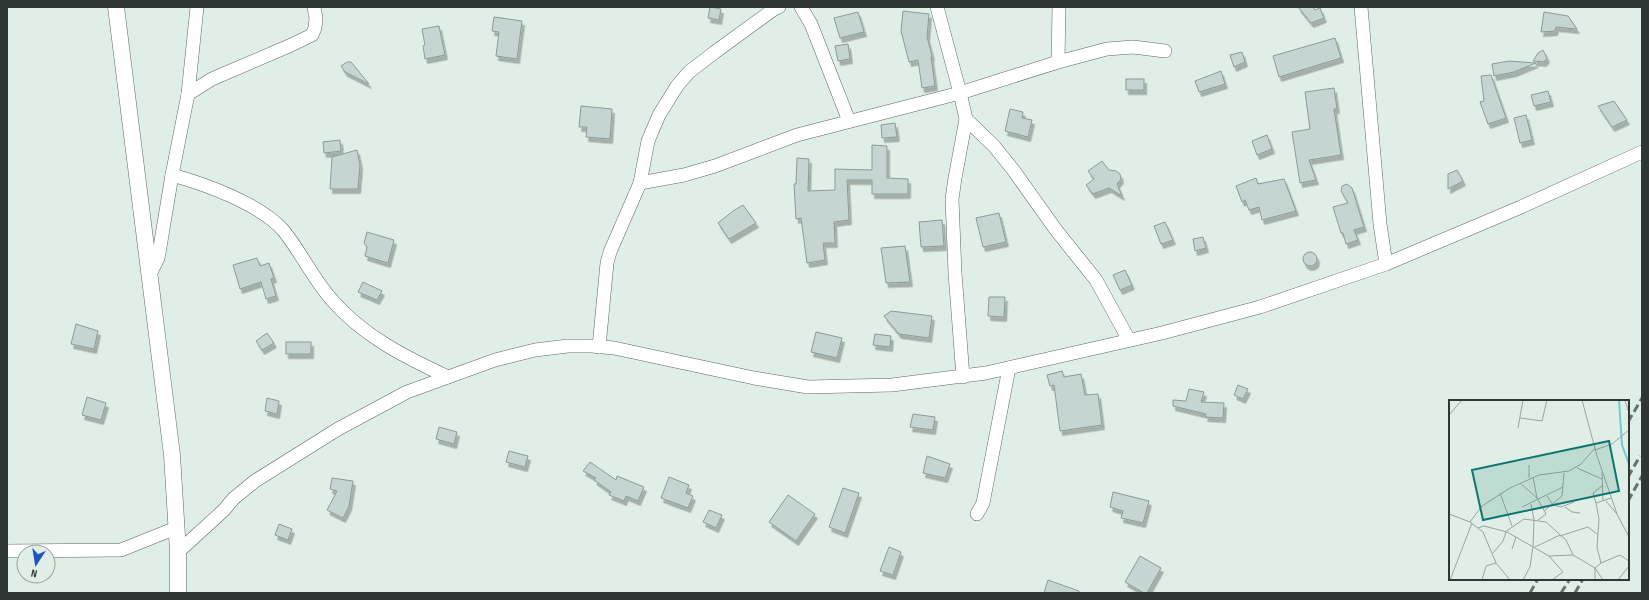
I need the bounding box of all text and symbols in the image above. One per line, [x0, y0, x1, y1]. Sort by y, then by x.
inset map [1449, 400, 1629, 580]
north arrow [16, 544, 56, 584]
text: N [30, 566, 38, 580]

